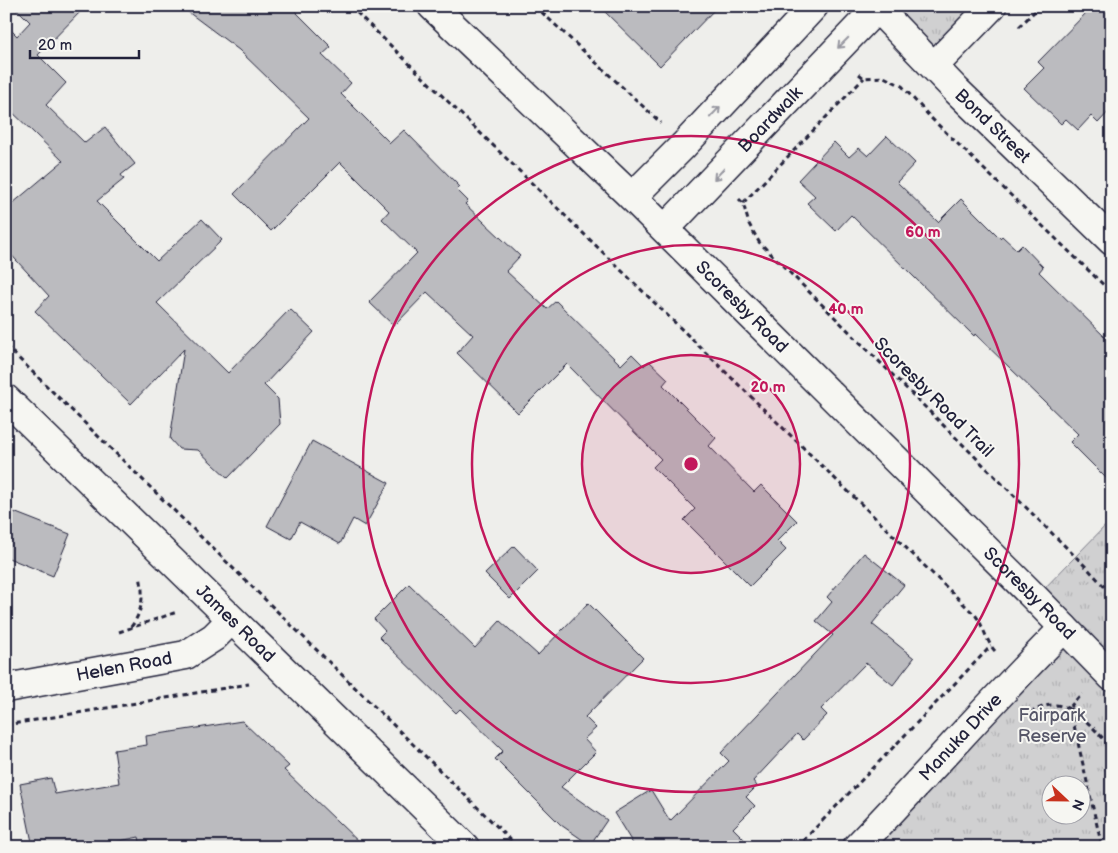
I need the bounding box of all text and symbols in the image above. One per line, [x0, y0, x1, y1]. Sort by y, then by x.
scale bar [30, 28, 139, 60]
text: 20 m [38, 36, 72, 55]
one-way arrow [837, 36, 849, 48]
street label: Boardwalk [734, 82, 807, 157]
street label: Bond Street [950, 85, 1035, 168]
one-way arrow [709, 106, 721, 119]
one-way arrow [713, 167, 725, 180]
text: 60 m [905, 223, 941, 242]
street label: Scoresby Road [691, 257, 792, 357]
text: 40 m [828, 300, 864, 319]
street label: Scoresby Road Trail [869, 333, 998, 462]
text: 20 m [751, 378, 786, 397]
centre of rings [682, 455, 700, 473]
street label: Scoresby Road [979, 543, 1080, 644]
street label: James Road [191, 580, 279, 667]
street label: Helen Road [75, 648, 174, 686]
street label: Manuka Drive [915, 689, 1007, 785]
park label: Fairpark Reserve [1018, 705, 1087, 747]
north arrow [1040, 776, 1090, 826]
text: N [1068, 797, 1087, 813]

